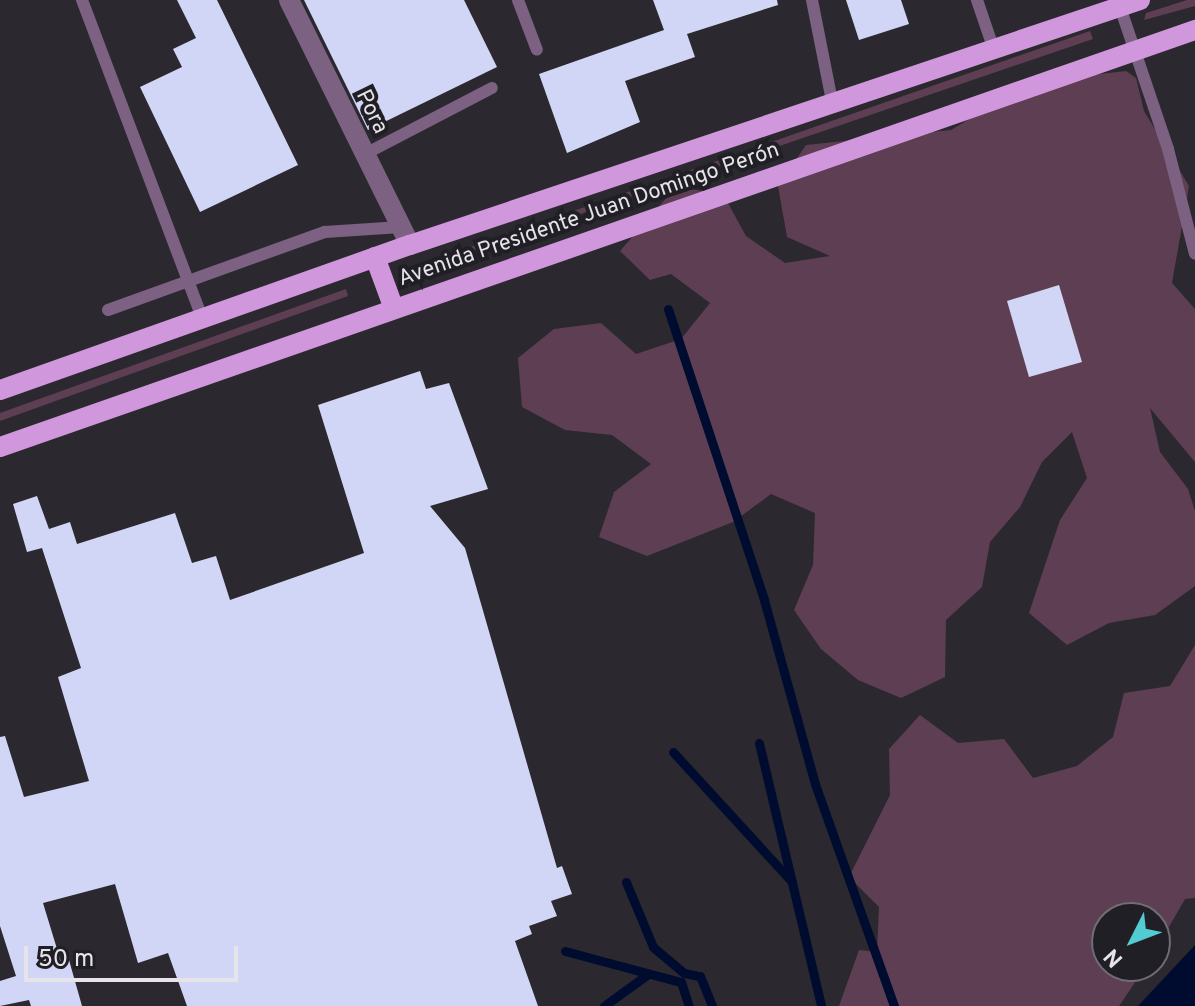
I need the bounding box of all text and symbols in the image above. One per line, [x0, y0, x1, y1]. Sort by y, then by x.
street label: Pora [349, 86, 393, 138]
street label: Avenida Presidente Juan Domingo Perón [395, 137, 783, 293]
north arrow [1091, 902, 1171, 982]
scale bar [28, 930, 242, 980]
text: N [1099, 942, 1130, 972]
text: 50 m [38, 945, 94, 975]

